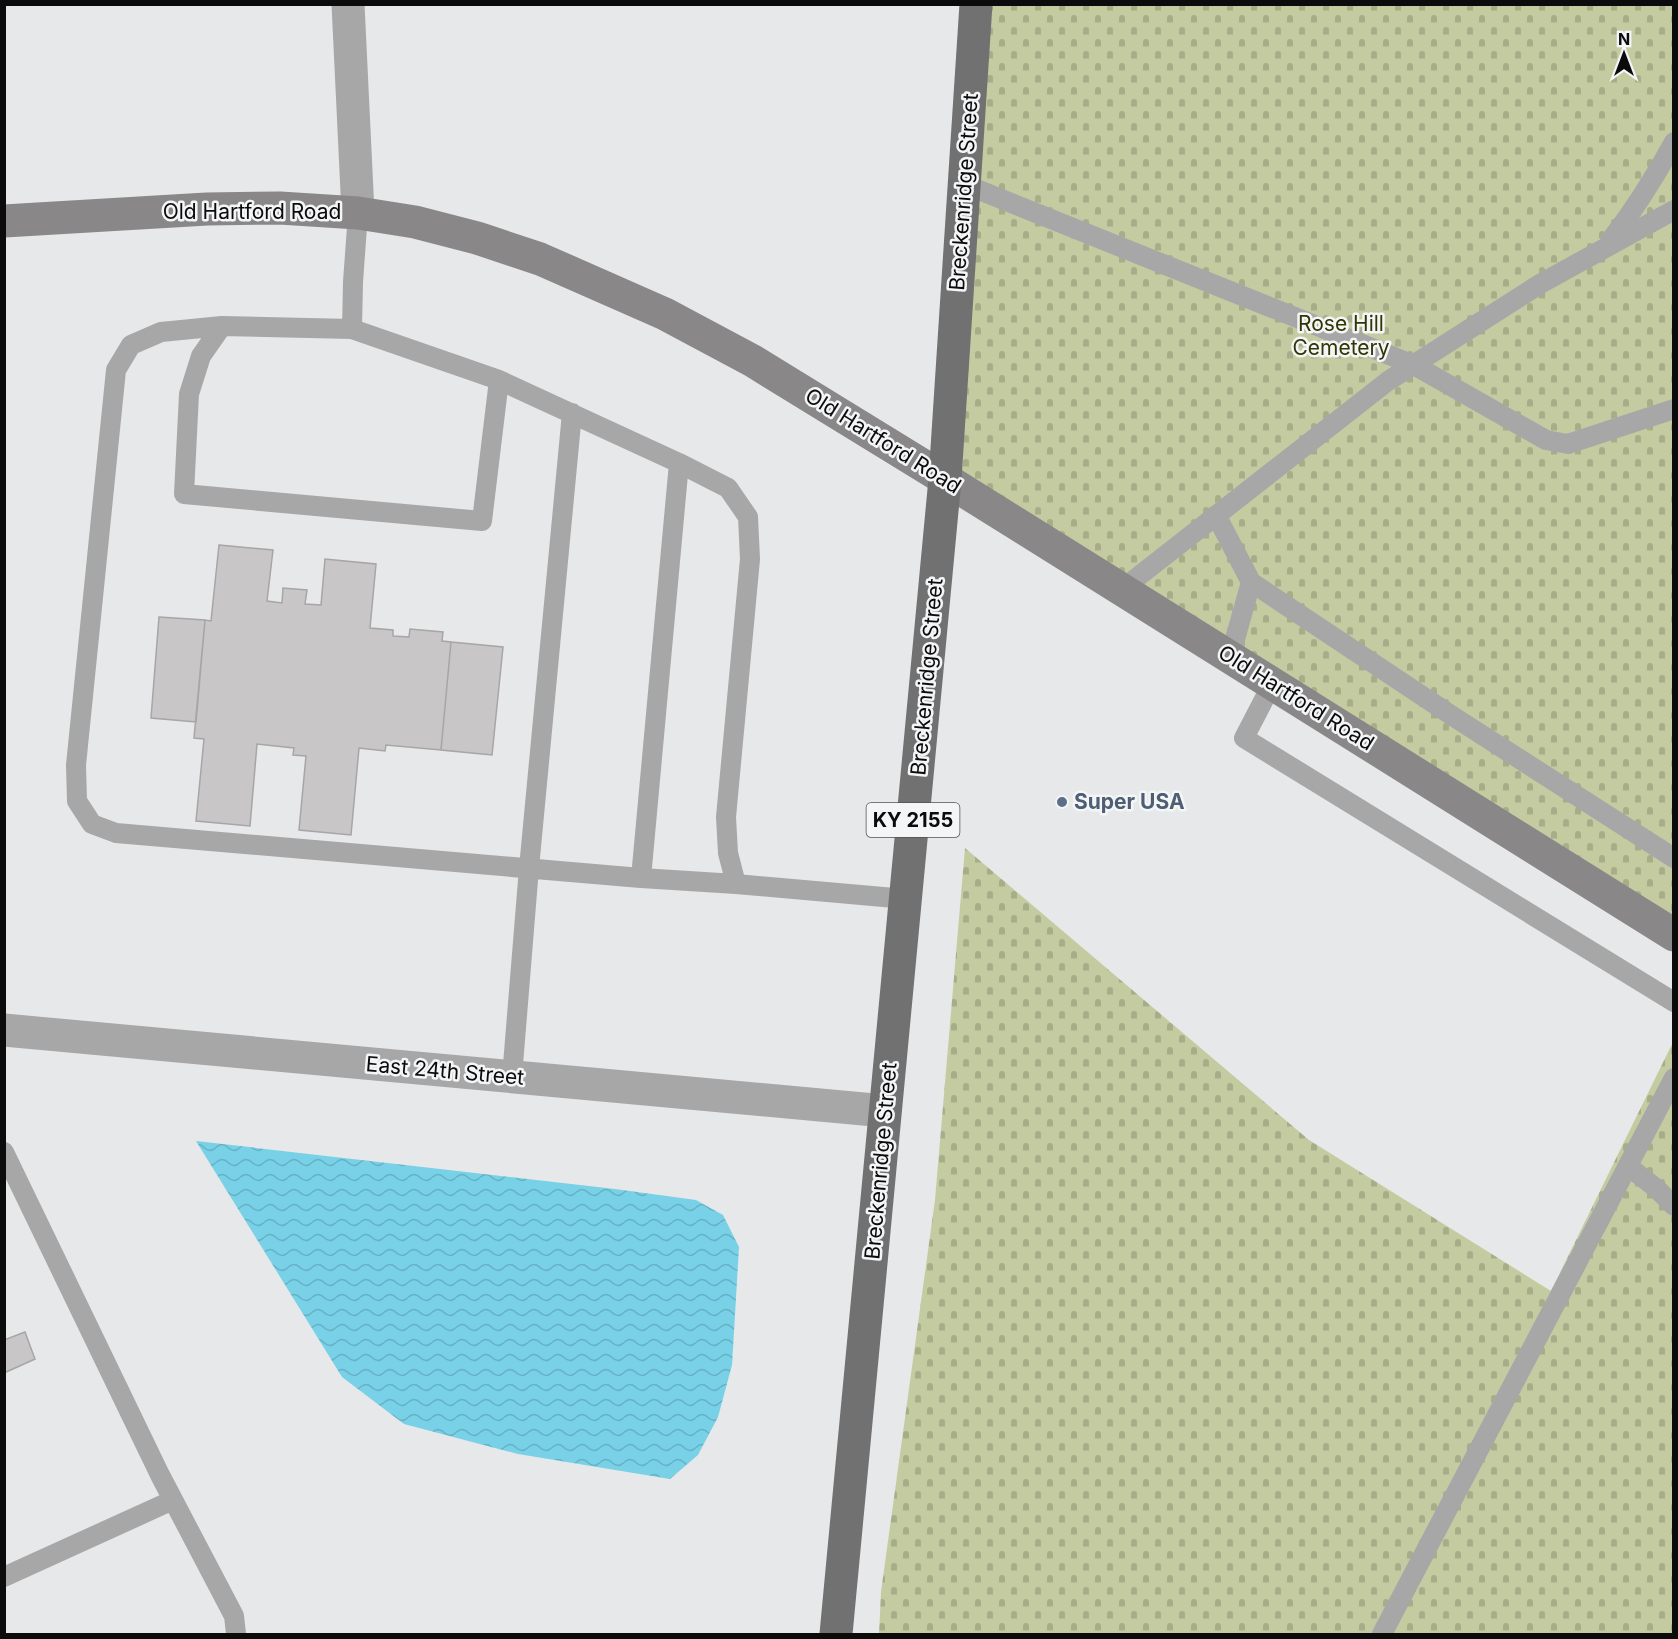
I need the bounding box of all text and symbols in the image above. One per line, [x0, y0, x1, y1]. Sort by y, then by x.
north arrow [1594, 24, 1654, 84]
text: N [1618, 29, 1630, 49]
street label: Breckenridge Street [944, 92, 983, 291]
street label: Old Hartford Road [163, 199, 341, 224]
park label: Rose Hill Cemetery [1292, 311, 1390, 360]
street label: Old Hartford Road [801, 383, 966, 499]
street label: Breckenridge Street [905, 577, 948, 777]
street label: Old Hartford Road [1214, 640, 1379, 756]
place label: Super USA [1074, 789, 1185, 814]
marker: Super USA [1055, 795, 1069, 809]
road number: KY 2155 [866, 803, 960, 837]
street label: East 24th Street [365, 1051, 525, 1090]
street label: Breckenridge Street [859, 1061, 902, 1261]

